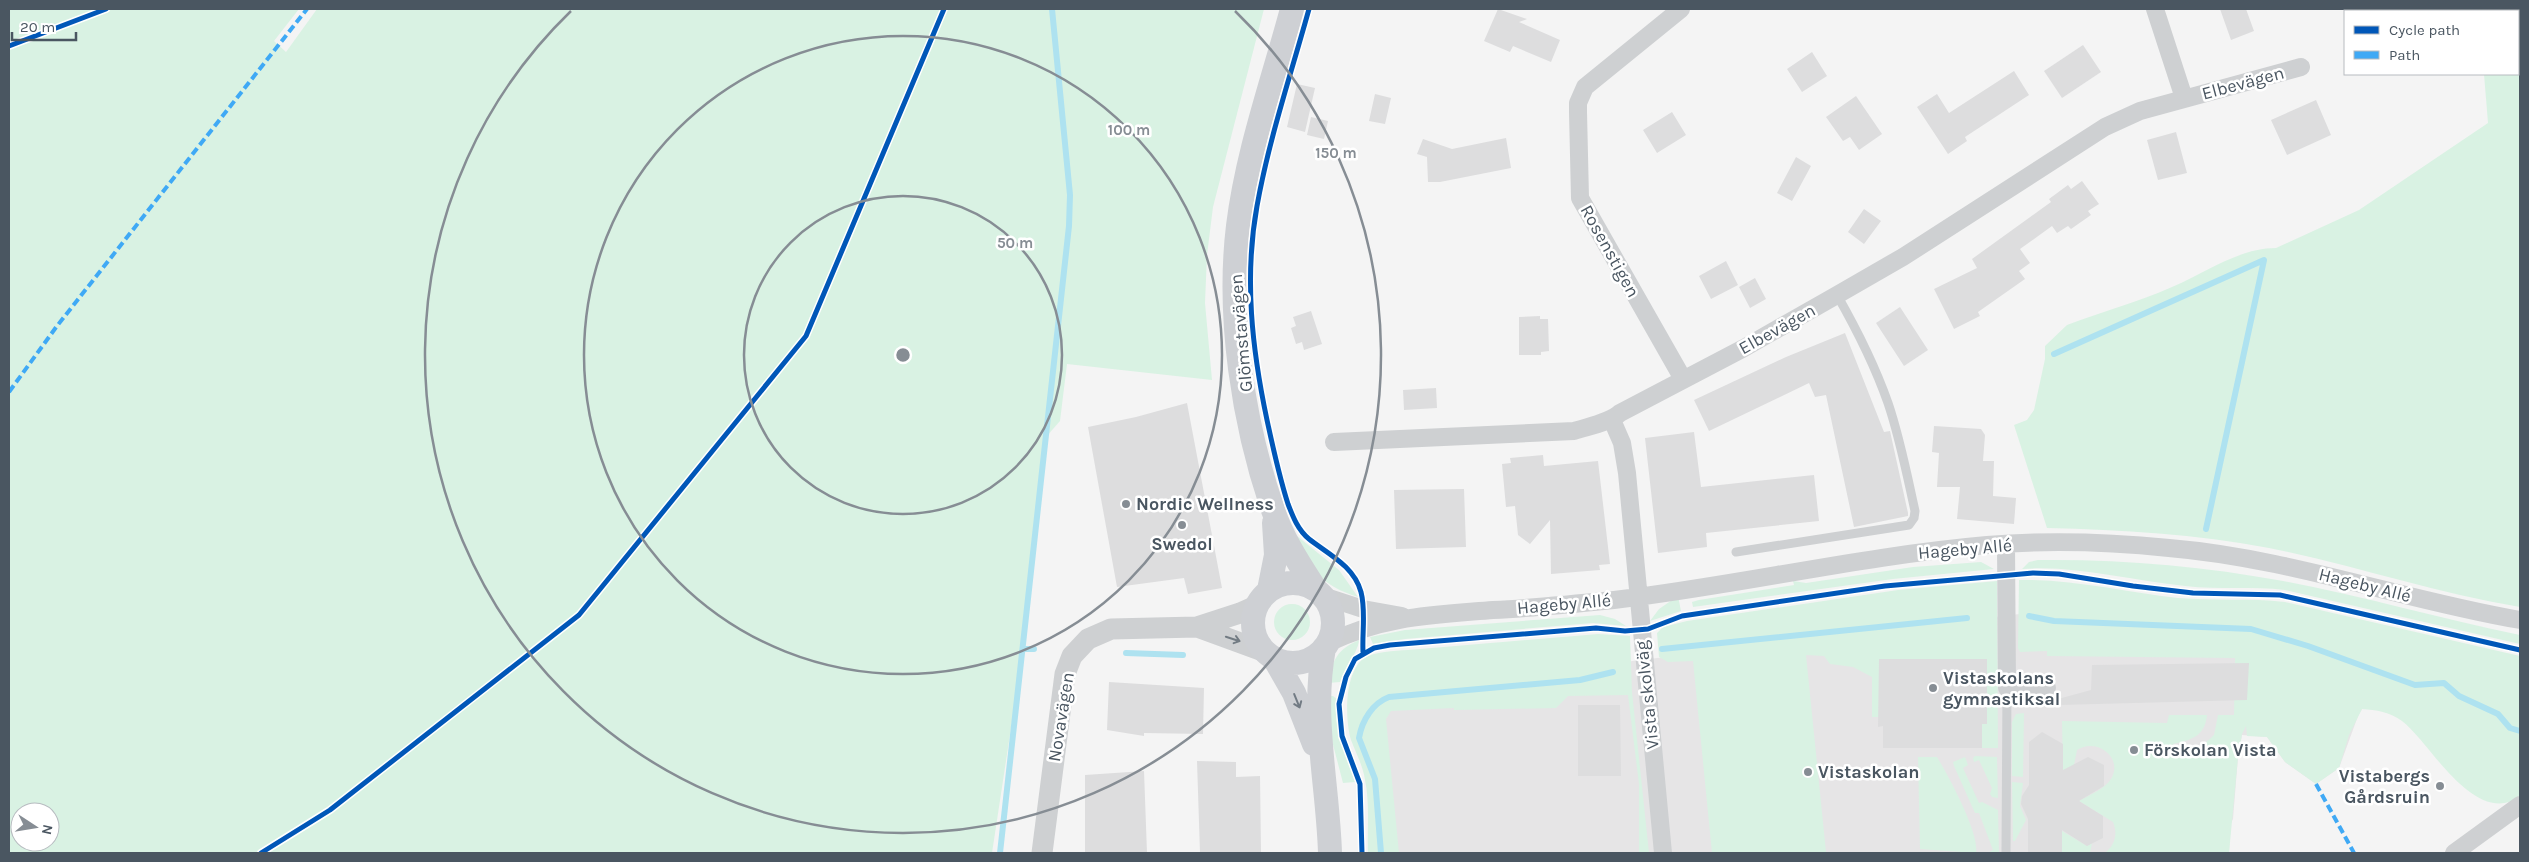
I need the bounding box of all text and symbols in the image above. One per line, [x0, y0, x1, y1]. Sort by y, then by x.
scale bar [12, 10, 76, 42]
legend [2344, 10, 2519, 75]
text: 20 m [20, 18, 55, 36]
text: Cycle path [2389, 21, 2460, 39]
text: Path [2389, 46, 2420, 64]
street label: Elbevägen [2199, 61, 2287, 105]
text: 100 m [1108, 121, 1150, 139]
text: 150 m [1315, 144, 1357, 162]
street label: Rosenstigen [1576, 201, 1644, 301]
text: 50 m [997, 234, 1033, 252]
street label: Glömstavägen [1225, 273, 1257, 393]
street label: Elbevägen [1735, 299, 1819, 359]
centre of rings [894, 346, 912, 364]
place label: Nordic Wellness [1136, 493, 1274, 515]
marker: Nordic Wellness [1120, 498, 1132, 510]
marker: Swedol [1176, 519, 1188, 531]
place label: Swedol [1151, 533, 1213, 555]
street label: Hageby Allé [1917, 534, 2013, 564]
street label: Hageby Allé [2317, 563, 2413, 607]
street label: Hageby Allé [1516, 589, 1612, 619]
one-way arrow [1225, 635, 1241, 645]
street label: Vista skolväg [1630, 639, 1664, 751]
place label: Vistaskolans gymnastiksal [1943, 667, 2060, 710]
street label: Novavägen [1043, 671, 1079, 763]
marker: Vistaskolans gymnastiksal [1927, 682, 1939, 694]
one-way arrow [1292, 693, 1302, 708]
place label: Förskolan Vista [2144, 739, 2277, 761]
marker: Förskolan Vista [2128, 744, 2140, 756]
place label: Vistaskolan [1818, 761, 1919, 783]
place label: Vistabergs Gårdsruin [2339, 765, 2430, 808]
marker: Vistaskolan [1802, 766, 1814, 778]
marker: Vistabergs Gårdsruin [2434, 780, 2446, 792]
north arrow [10, 802, 60, 852]
text: N [38, 823, 57, 836]

